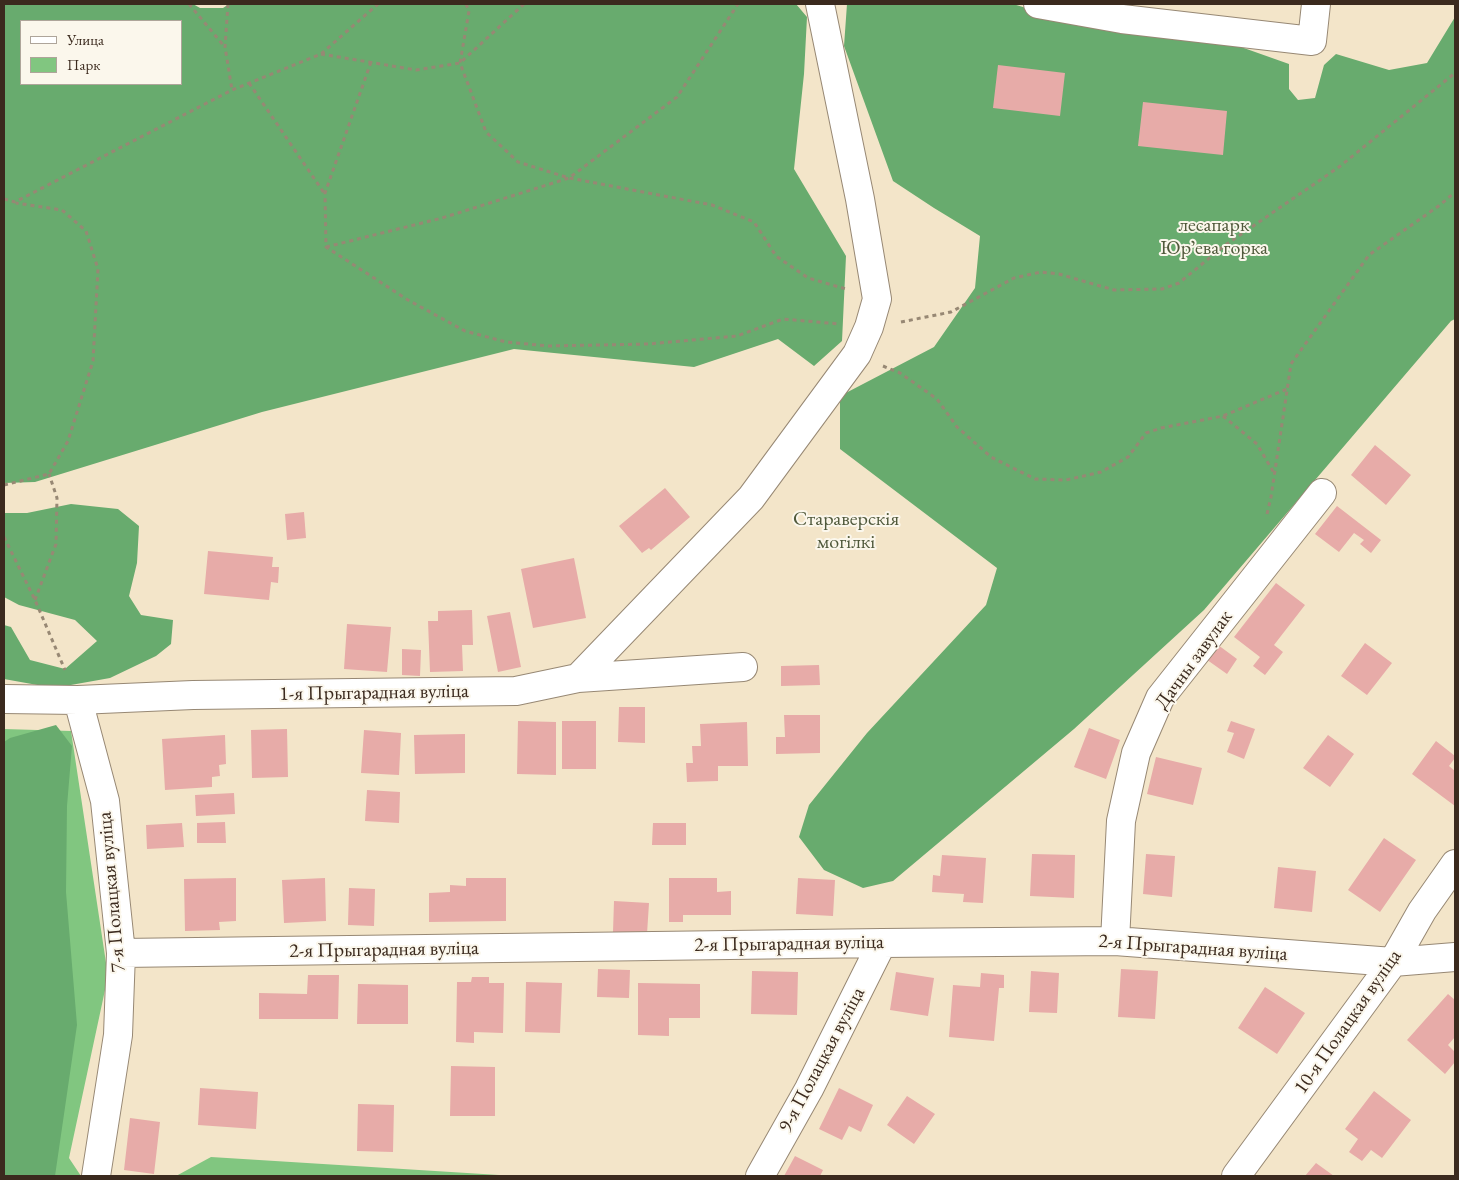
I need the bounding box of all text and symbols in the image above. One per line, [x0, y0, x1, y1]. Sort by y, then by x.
legend [20, 20, 182, 85]
text: Улица [67, 30, 104, 49]
text: Парк [67, 55, 100, 74]
park label: лесапарк Юрʼева горка [1160, 214, 1268, 261]
park label: Стараверскія могілкі [793, 508, 899, 555]
street label: Дачны завулак [1150, 606, 1238, 714]
street label: 1-я Прыгарадная вуліца [279, 679, 469, 707]
street label: 7-я Полацкая вуліца [93, 811, 131, 973]
street label: 2-я Прыгарадная вуліца [1097, 929, 1289, 967]
street label: 2-я Прыгарадная вуліца [694, 930, 884, 958]
street label: 2-я Прыгарадная вуліца [289, 936, 479, 964]
street label: 10-я Полацкая вуліца [1289, 945, 1407, 1099]
street label: 9-я Полацкая вуліца [774, 983, 870, 1137]

